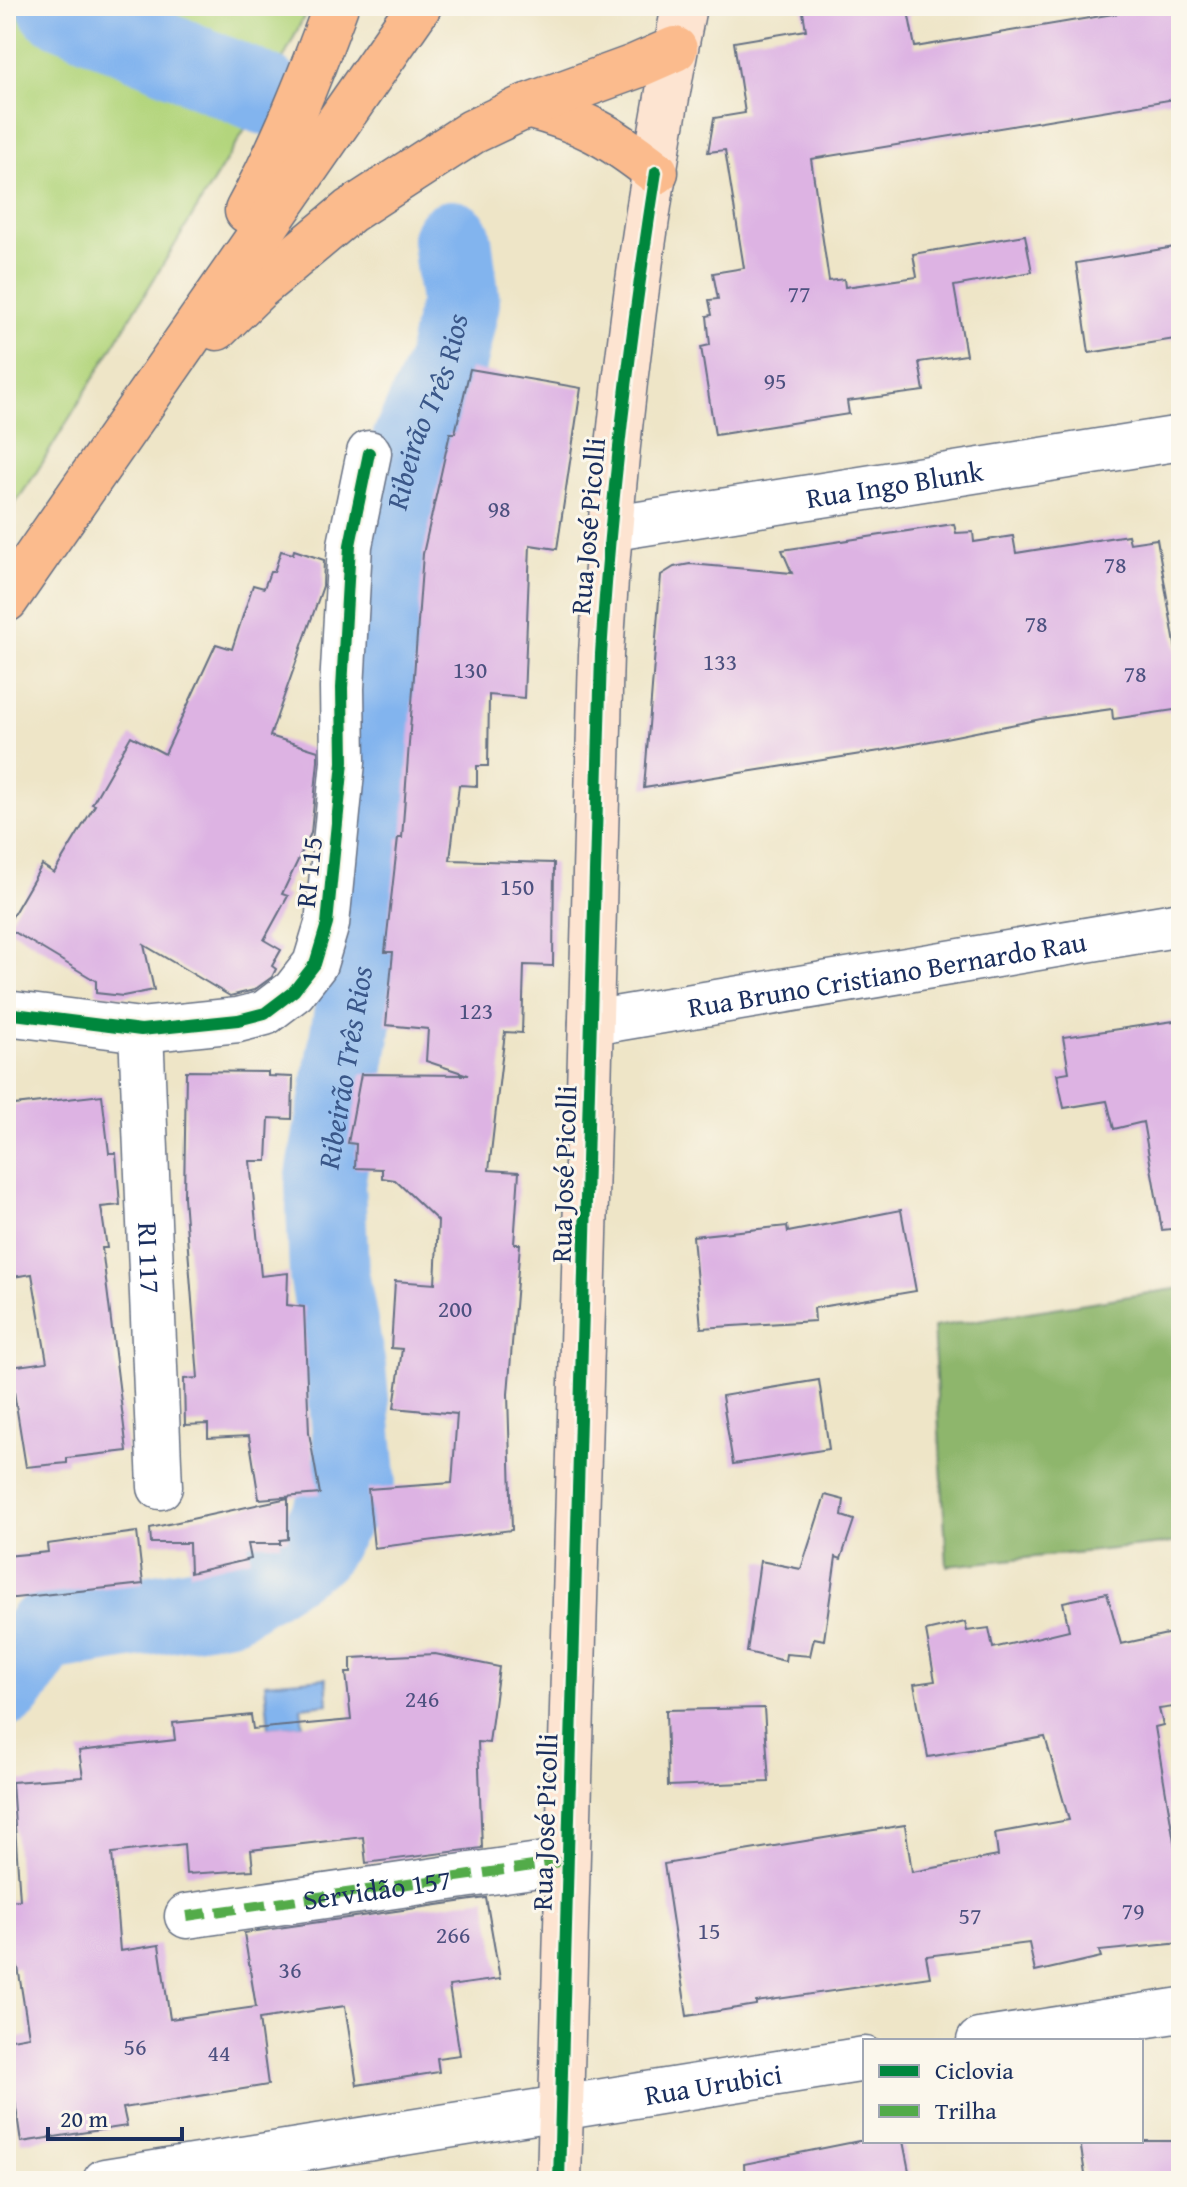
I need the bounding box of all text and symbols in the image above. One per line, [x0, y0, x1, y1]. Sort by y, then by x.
house number: 77 [787, 276, 811, 311]
water label: Ribeirão Três Rios [374, 309, 479, 515]
house number: 95 [763, 363, 787, 398]
street label: Rua José Picolli [559, 436, 615, 616]
street label: Rua Ingo Blunk [803, 449, 986, 518]
house number: 98 [487, 491, 511, 526]
house number: 78 [1103, 547, 1127, 582]
house number: 78 [1024, 606, 1048, 641]
house number: 133 [703, 644, 737, 679]
house number: 130 [453, 652, 487, 687]
house number: 78 [1123, 656, 1147, 691]
street label: RI 115 [284, 834, 332, 910]
house number: 150 [500, 869, 534, 904]
street label: Rua Bruno Cristiano Bernardo Rau [685, 920, 1089, 1027]
water label: Ribeirão Três Rios [306, 962, 383, 1173]
house number: 123 [459, 993, 493, 1028]
street label: Rua José Picolli [539, 1085, 587, 1263]
street label: RI 117 [129, 1221, 172, 1294]
house number: 200 [438, 1291, 472, 1326]
house number: 246 [405, 1681, 439, 1716]
street label: Rua José Picolli [520, 1733, 568, 1911]
street label: Servidão 157 [300, 1858, 454, 1919]
house number: 79 [1121, 1893, 1145, 1928]
house number: 57 [958, 1898, 982, 1933]
house number: 15 [697, 1913, 721, 1948]
house number: 266 [436, 1917, 470, 1952]
house number: 36 [278, 1952, 302, 1987]
house number: 56 [123, 2029, 147, 2064]
house number: 44 [207, 2035, 231, 2070]
legend [863, 2039, 1143, 2143]
street label: Rua Urubici [642, 2052, 785, 2115]
text: Ciclovia [935, 2053, 1014, 2088]
scale bar [48, 2091, 182, 2141]
text: Trilha [935, 2093, 997, 2128]
text: 20 m [60, 2101, 108, 2136]

